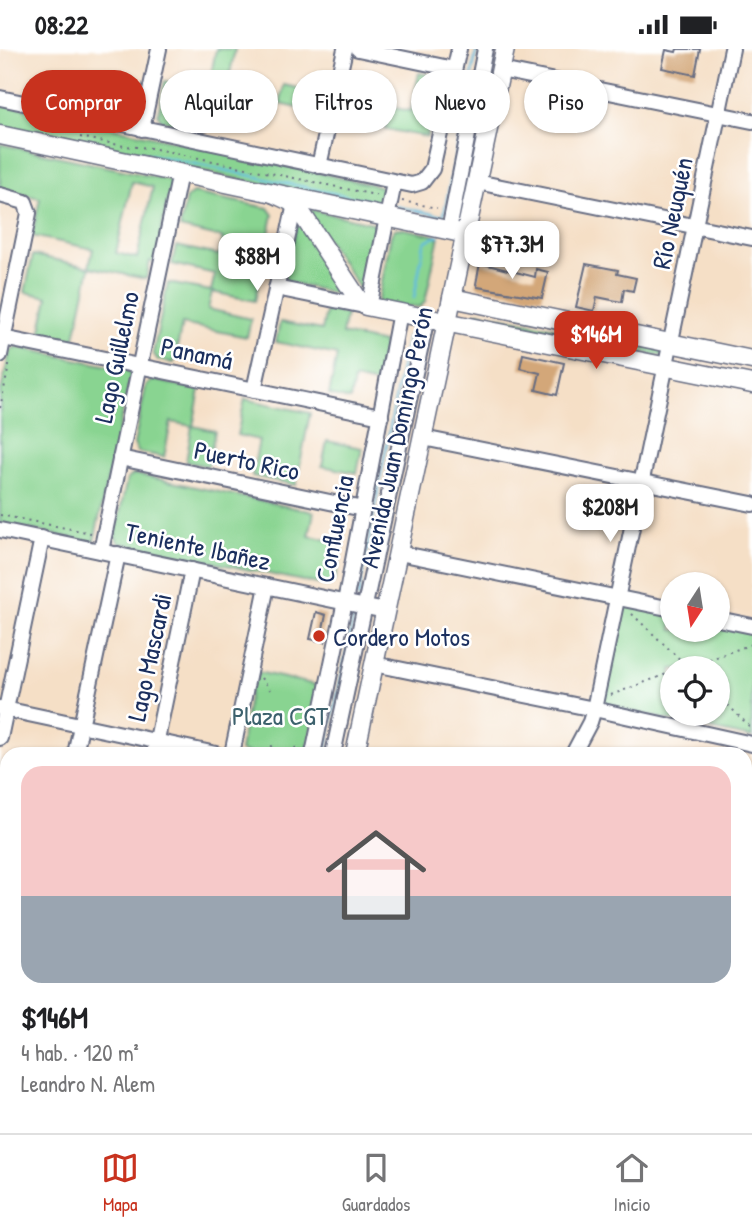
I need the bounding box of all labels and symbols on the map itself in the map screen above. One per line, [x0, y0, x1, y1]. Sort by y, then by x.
street label: Río Neuquén [643, 154, 701, 272]
pin: $77.3M [455, 222, 569, 281]
pin: $88M [216, 233, 298, 293]
street label: Lago Guillelmo [85, 288, 147, 426]
street label: Avenida Juan Domingo Perón [351, 303, 441, 571]
pin: $146M [547, 311, 645, 371]
street label: Panamá [158, 328, 236, 378]
street label: Puerto Rico [191, 432, 303, 488]
street label: Confluencia [306, 472, 362, 586]
pin: $208M [561, 484, 659, 544]
street label: Teniente Ibañez [122, 514, 274, 578]
north arrow [660, 572, 730, 642]
street label: Lago Mascardi [118, 590, 180, 724]
place label: Cordero Motos [333, 619, 470, 654]
marker: Cordero Motos [311, 628, 327, 644]
park label: Plaza CGT [232, 698, 329, 733]

